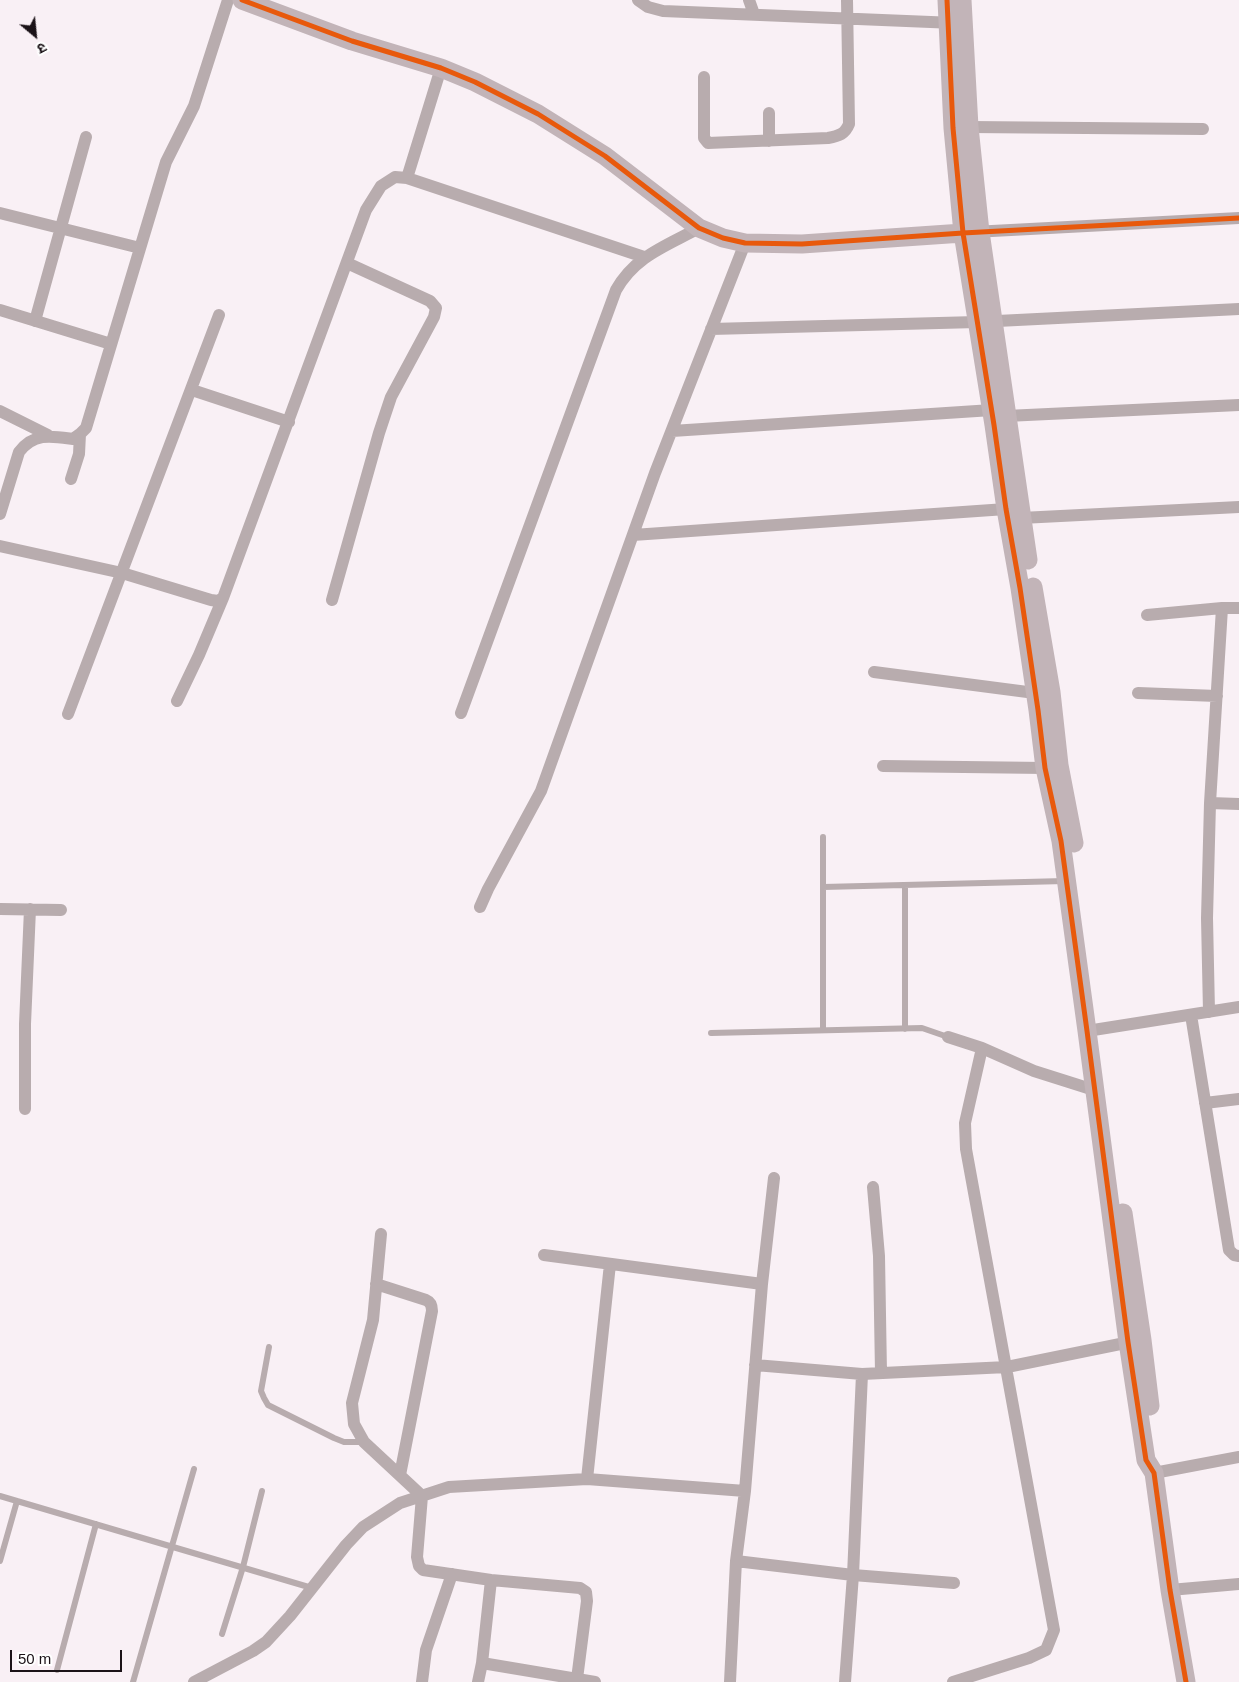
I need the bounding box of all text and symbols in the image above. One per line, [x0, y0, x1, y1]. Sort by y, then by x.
north arrow [10, 10, 60, 60]
text: उ [35, 39, 49, 57]
scale bar [12, 1640, 125, 1672]
text: 50 m [18, 1650, 51, 1667]

